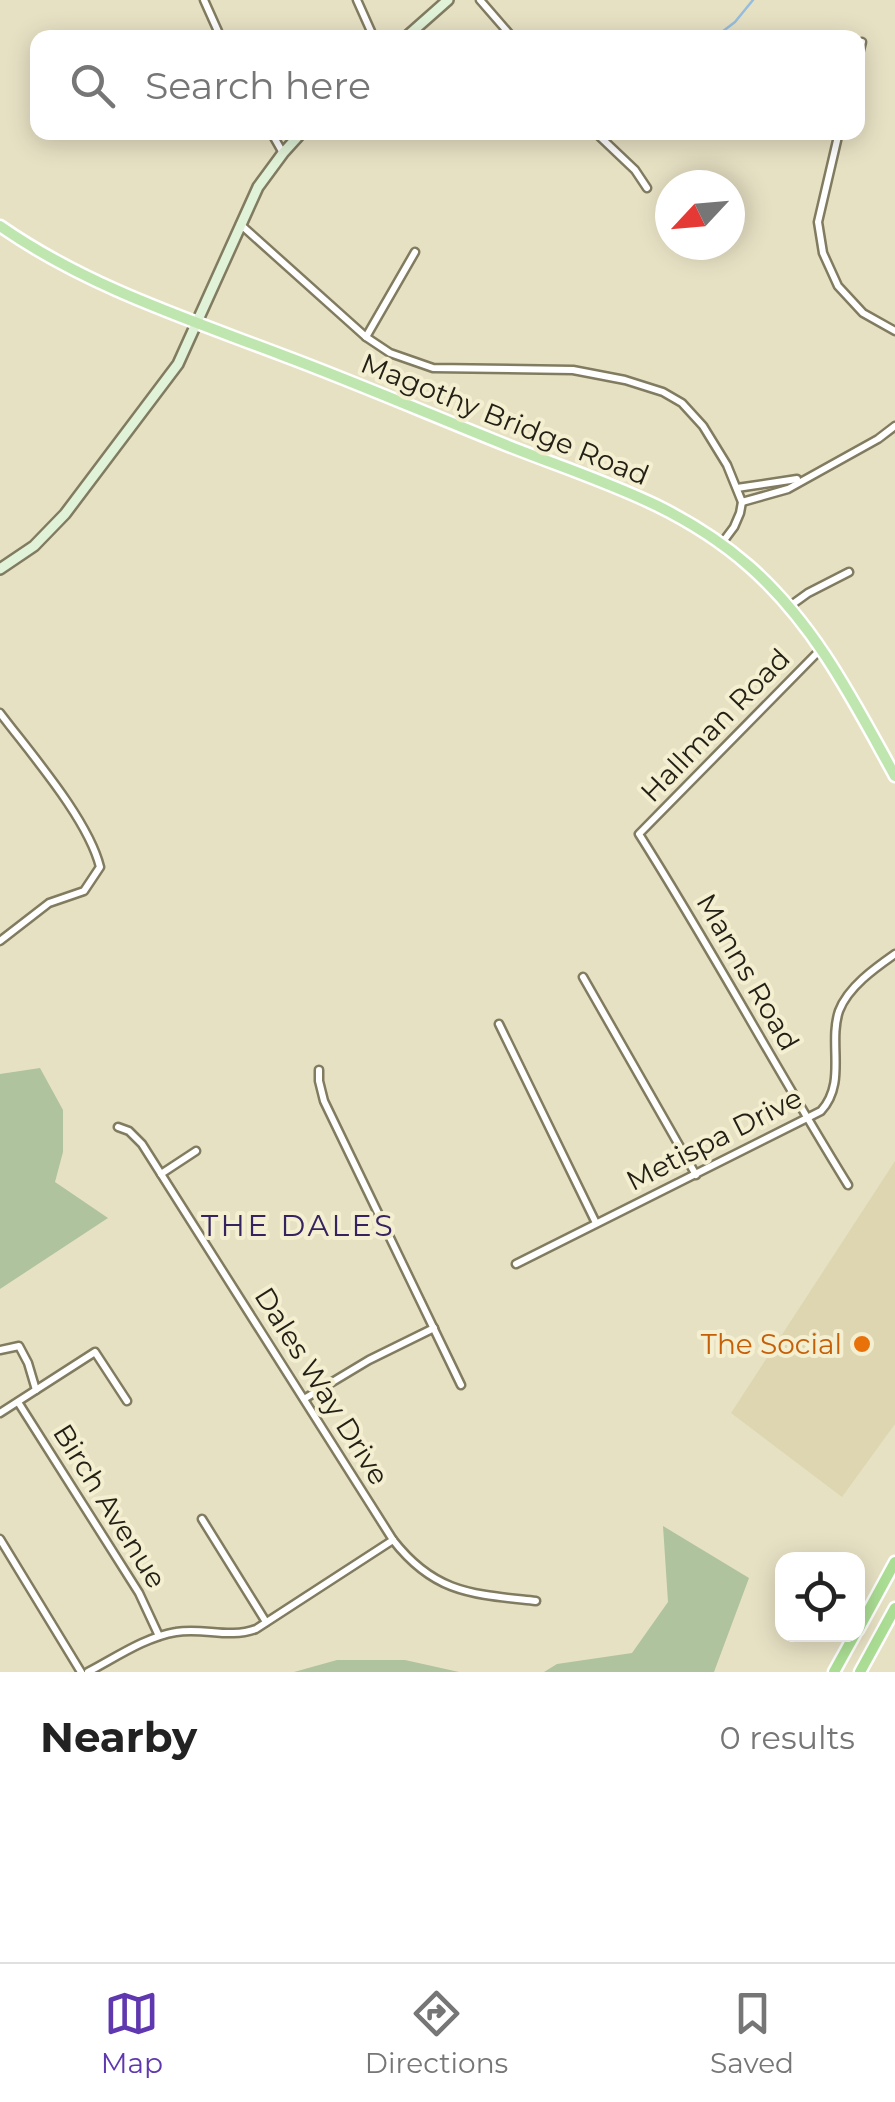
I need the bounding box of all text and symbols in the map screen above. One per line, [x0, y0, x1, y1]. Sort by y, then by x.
search box [30, 30, 865, 140]
icon: search [65, 58, 120, 113]
text: Search here [145, 62, 371, 109]
north arrow [655, 170, 745, 260]
street label: Magothy Bridge Road [356, 346, 654, 492]
street label: Hallman Road [633, 641, 797, 809]
street label: Manns Road [689, 888, 807, 1056]
street label: Metispa Drive [621, 1080, 807, 1198]
district label: THE DALES [201, 1207, 395, 1244]
street label: Dales Way Drive [248, 1281, 396, 1491]
place label: The Social [701, 1327, 842, 1361]
marker: The Social [851, 1333, 873, 1355]
street label: Birch Avenue [46, 1418, 174, 1594]
map controls [775, 1552, 865, 1642]
button: locate [775, 1552, 865, 1642]
text: Nearby [40, 1711, 197, 1763]
text: 0 results [720, 1718, 855, 1757]
tab: Map [101, 1986, 163, 2080]
tab: Directions [365, 1986, 508, 2080]
tab: Saved [710, 1986, 794, 2080]

